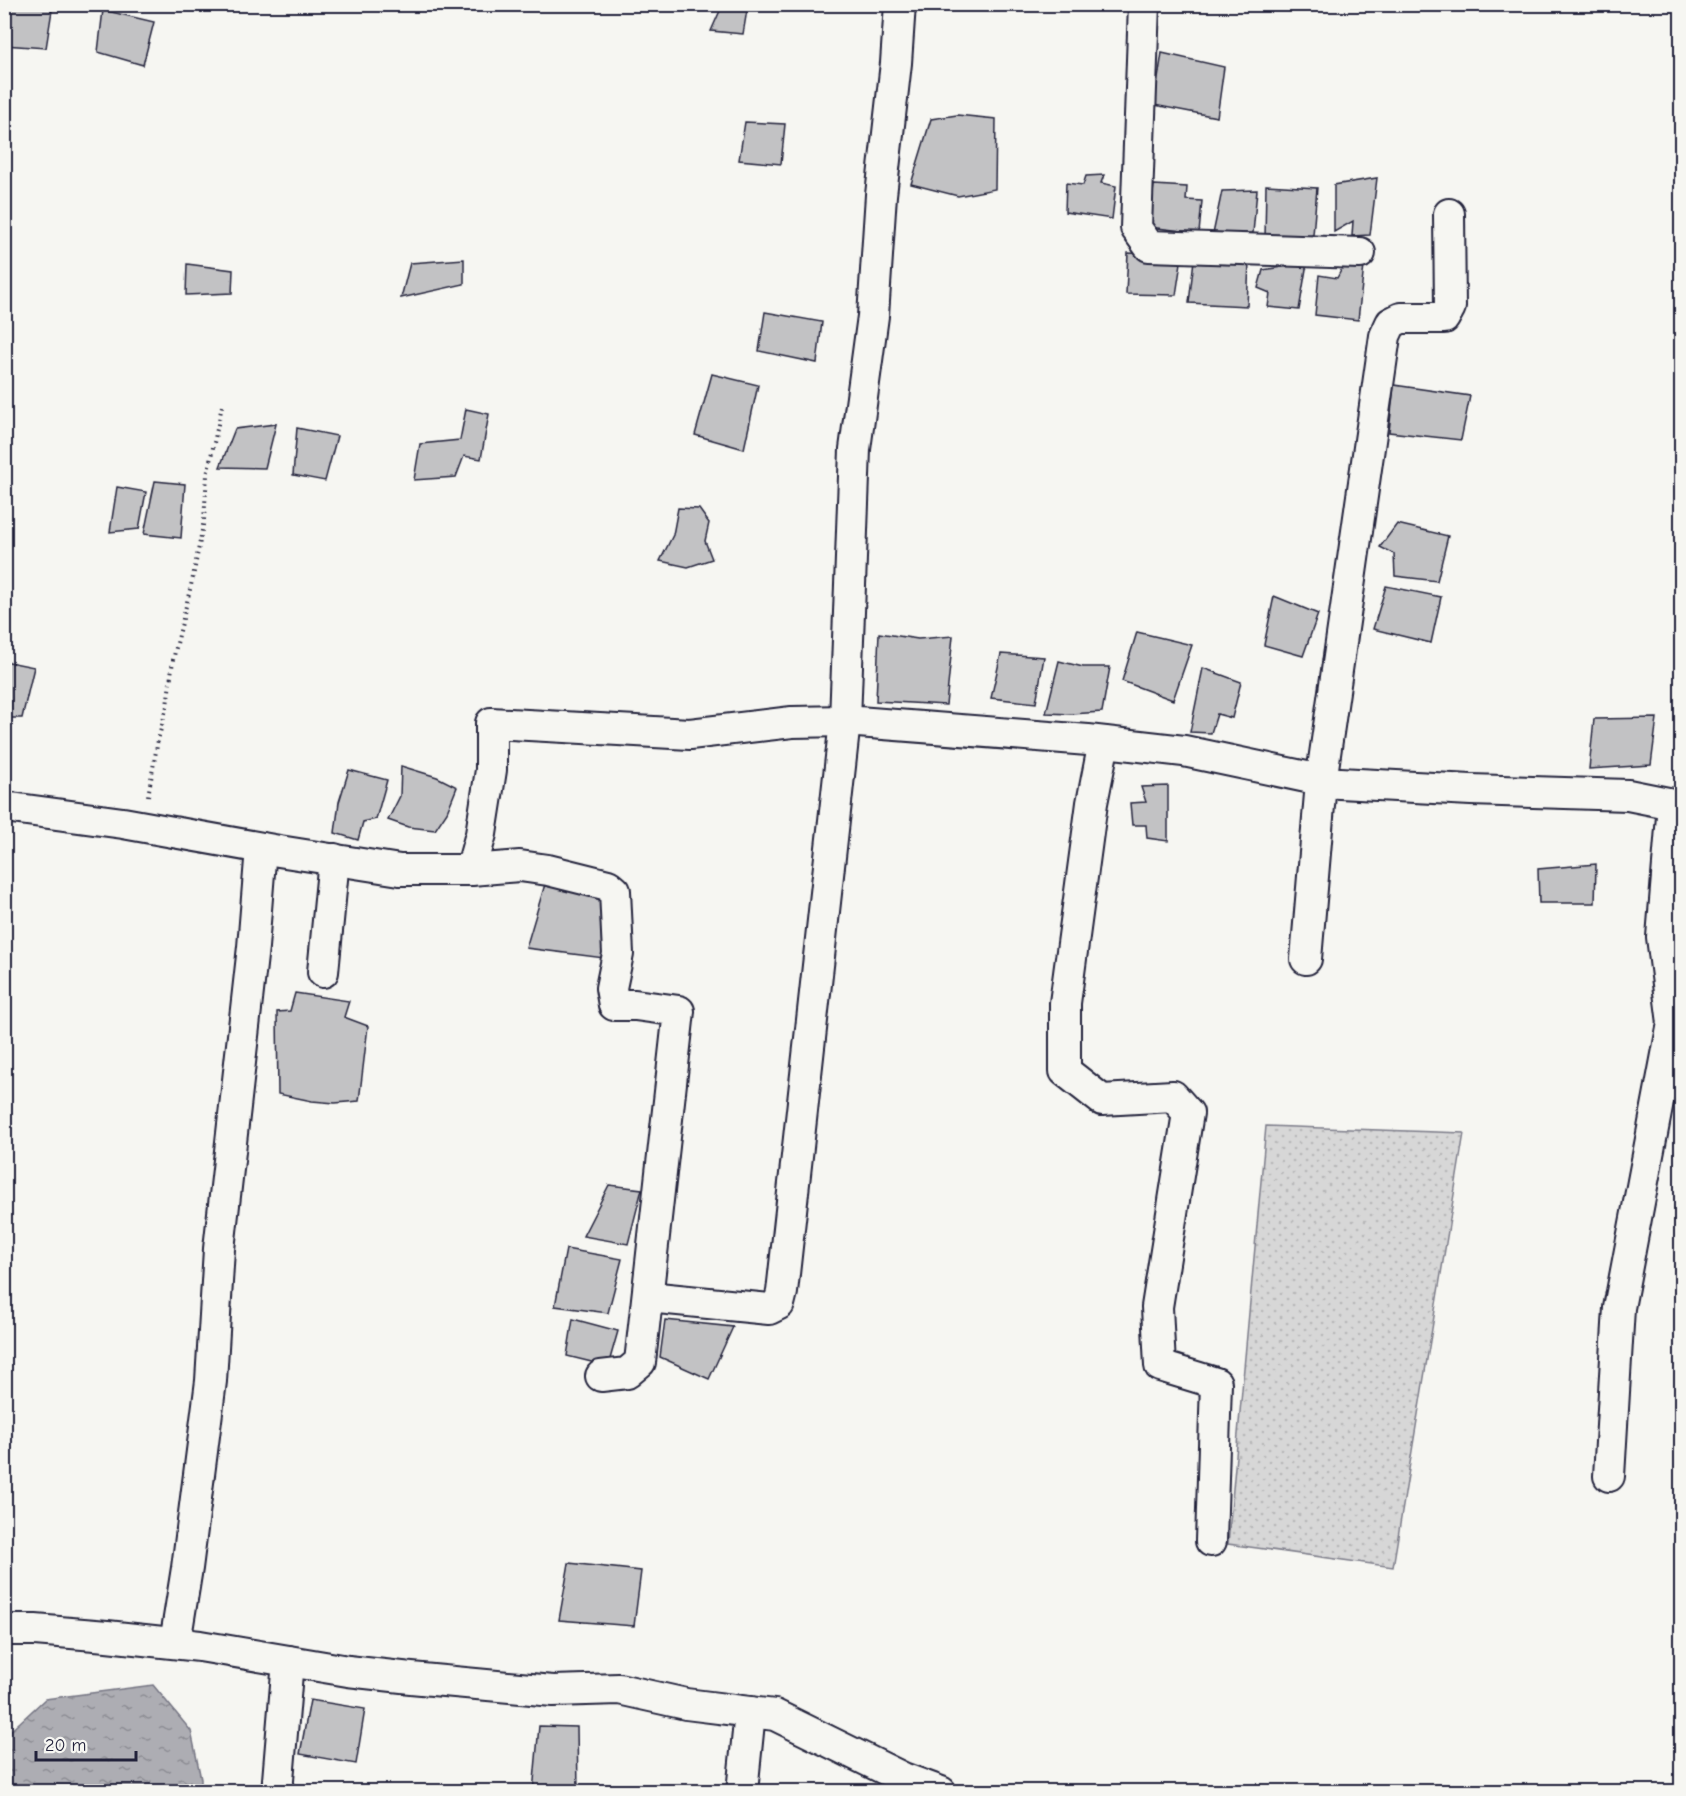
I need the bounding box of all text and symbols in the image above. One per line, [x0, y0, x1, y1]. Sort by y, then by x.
scale bar [36, 1724, 136, 1762]
text: 20 m [45, 1735, 86, 1756]

